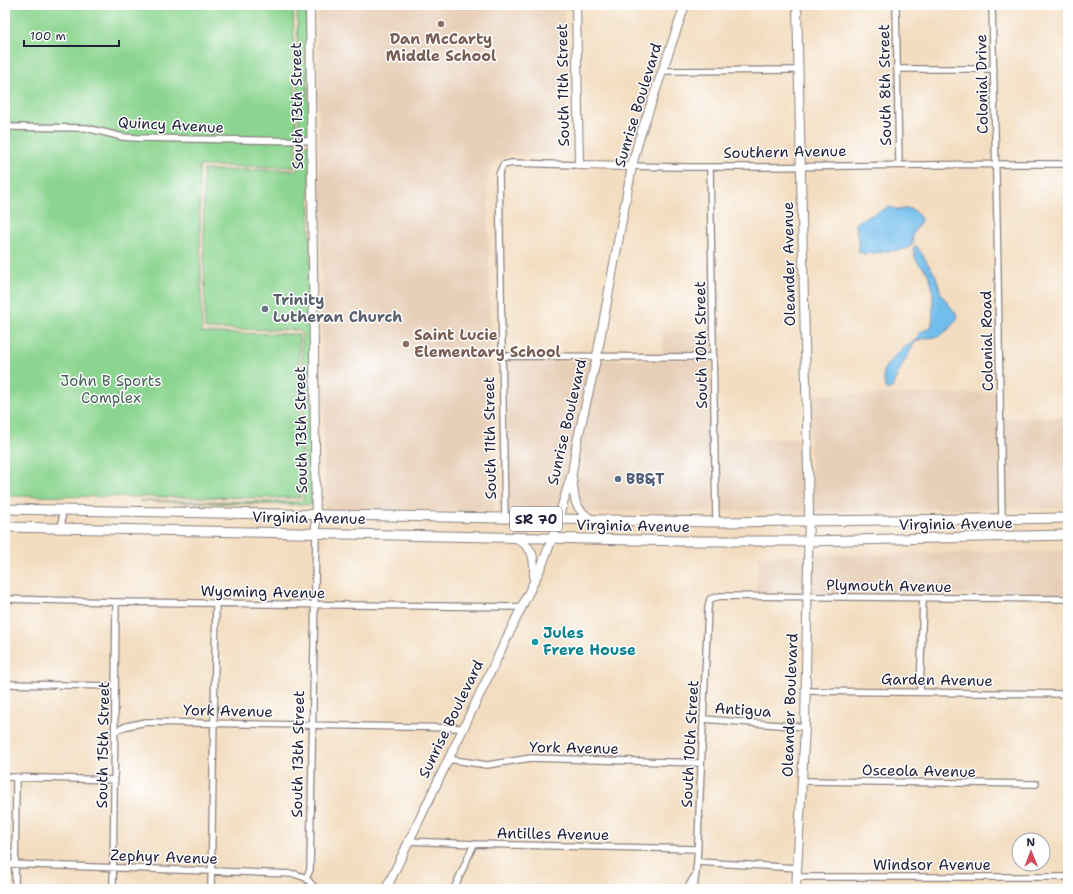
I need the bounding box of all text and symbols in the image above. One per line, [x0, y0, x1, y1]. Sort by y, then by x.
marker: Dan McCarty Middle School [436, 19, 446, 29]
scale bar [24, 22, 119, 48]
street label: South 11th Street [552, 23, 574, 147]
street label: South 8th Street [874, 24, 896, 146]
text: 100 m [30, 28, 66, 44]
place label: Dan McCarty Middle School [386, 29, 496, 66]
street label: Colonial Drive [971, 34, 993, 134]
street label: Sunrise Boulevard [610, 40, 667, 170]
street label: South 13th Street [286, 42, 308, 170]
street label: Quincy Avenue [117, 112, 225, 138]
street label: Southern Avenue [723, 141, 847, 163]
street label: Oleander Avenue [778, 201, 800, 327]
street label: South 10th Street [690, 281, 712, 409]
place label: Trinity Lutheran Church [273, 290, 402, 327]
street label: Colonial Road [976, 290, 998, 392]
marker: Trinity Lutheran Church [260, 304, 270, 314]
place label: Saint Lucie Elementary School [414, 325, 561, 362]
marker: Saint Lucie Elementary School [401, 339, 411, 349]
street label: Sunrise Boulevard [543, 356, 591, 487]
street label: South 13th Street [290, 366, 312, 494]
park label: John B Sports Complex [60, 371, 162, 408]
street label: South 11th Street [479, 376, 501, 500]
place label: BB&T [626, 469, 665, 489]
marker: BB&T [613, 474, 623, 484]
street label: Virginia Avenue [252, 507, 366, 529]
road number: SR 70 [510, 507, 562, 531]
street label: Virginia Avenue [899, 513, 1013, 535]
street label: Virginia Avenue [576, 515, 690, 537]
street label: Plymouth Avenue [826, 575, 952, 597]
street label: Wyoming Avenue [200, 581, 326, 603]
place label: Jules Frere House [543, 623, 636, 660]
street label: Oleander Boulevard [777, 632, 803, 777]
marker: Jules Frere House [530, 637, 540, 647]
street label: Sunrise Boulevard [414, 656, 488, 781]
street label: Garden Avenue [881, 669, 993, 691]
street label: South 10th Street [677, 680, 703, 808]
street label: South 15th Street [92, 681, 114, 809]
street label: South 13th Street [287, 690, 309, 818]
street label: Antigua [714, 698, 773, 722]
street label: York Avenue [183, 700, 273, 722]
street label: York Avenue [529, 737, 619, 759]
street label: Osceola Avenue [862, 760, 976, 782]
street label: Antilles Avenue [496, 823, 610, 845]
north arrow [1011, 832, 1051, 872]
text: N [1026, 835, 1036, 850]
street label: Zephyr Avenue [110, 845, 218, 869]
street label: Windsor Avenue [873, 855, 991, 875]

